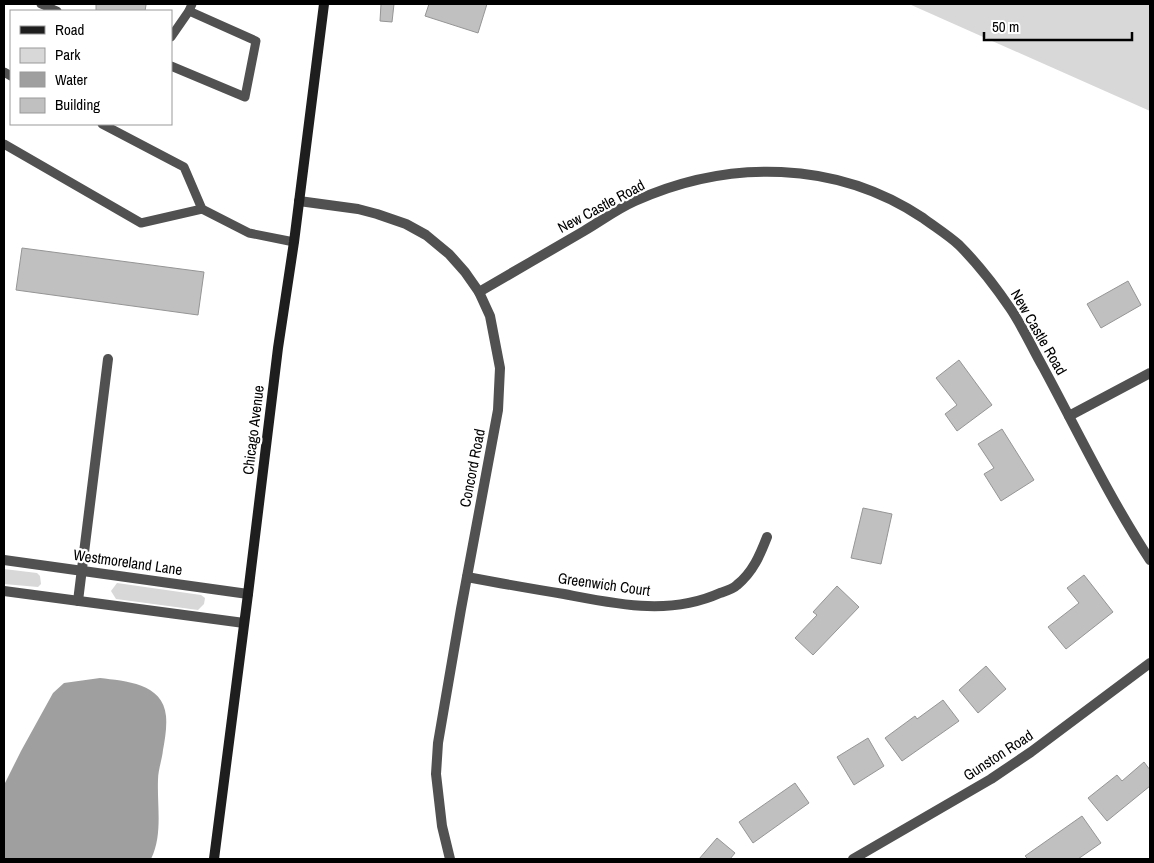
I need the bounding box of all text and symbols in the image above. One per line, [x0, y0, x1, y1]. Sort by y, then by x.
legend [10, 10, 172, 125]
scale bar [984, 10, 1132, 42]
text: 50 m [992, 16, 1019, 37]
text: Road [55, 19, 84, 40]
text: Park [55, 44, 81, 65]
text: Water [55, 69, 87, 90]
text: Building [55, 94, 100, 115]
street label: New Castle Road [554, 174, 648, 238]
street label: New Castle Road [1006, 285, 1072, 379]
street label: Chicago Avenue [237, 384, 269, 476]
street label: Concord Road [454, 427, 490, 509]
street label: Westmoreland Lane [72, 544, 184, 580]
street label: Greenwich Court [556, 567, 652, 601]
street label: Gunston Road [959, 725, 1037, 785]

